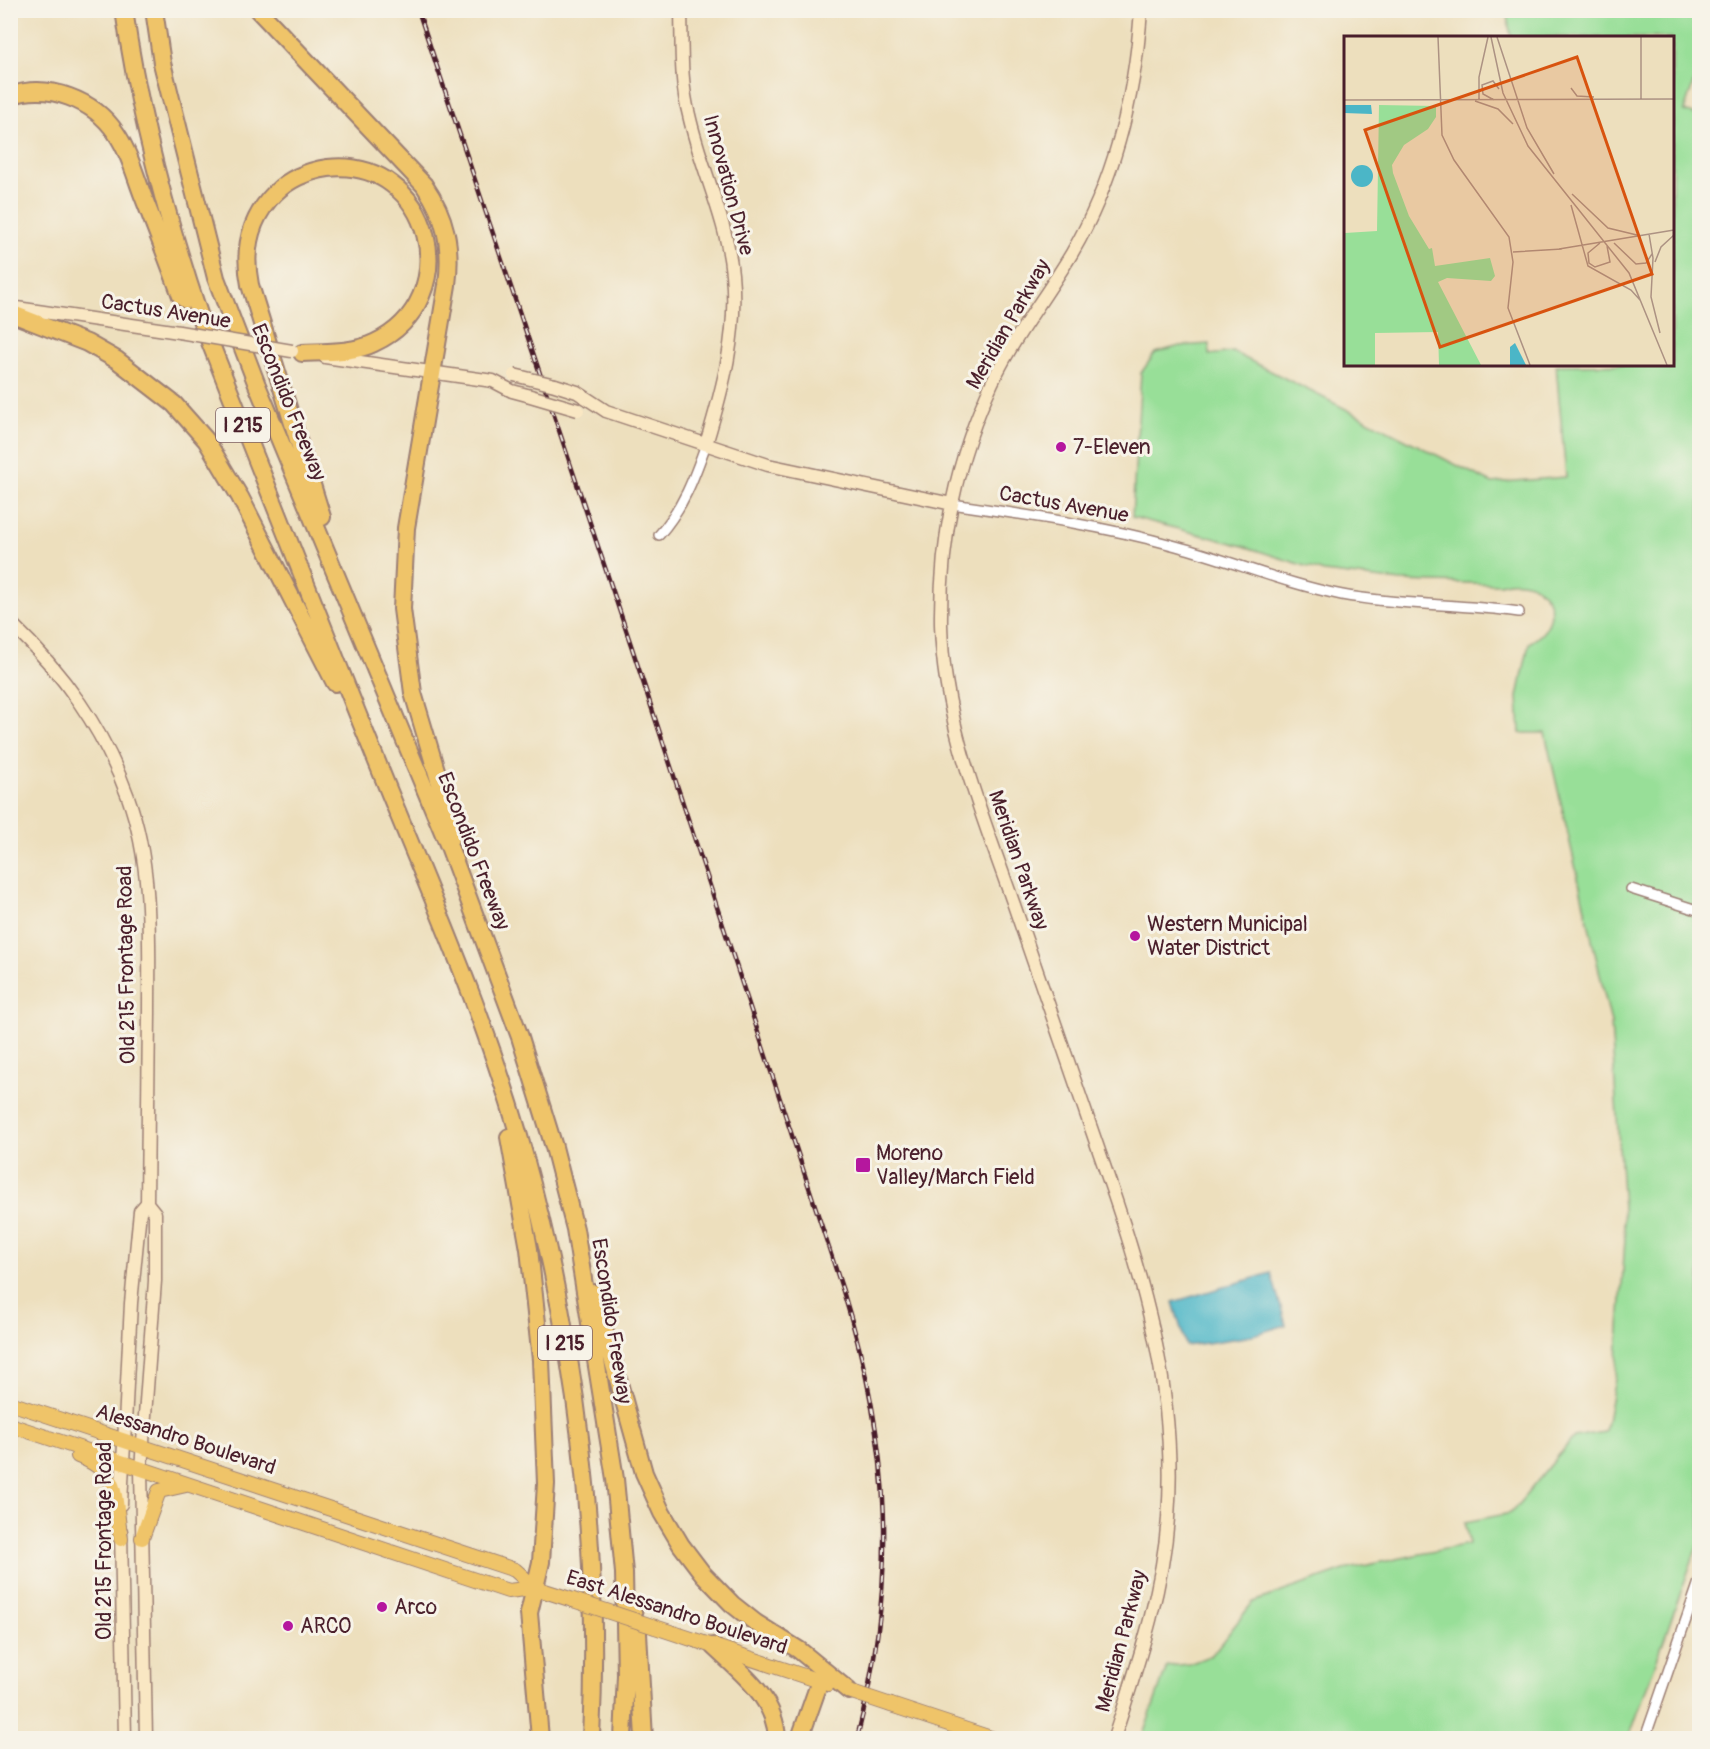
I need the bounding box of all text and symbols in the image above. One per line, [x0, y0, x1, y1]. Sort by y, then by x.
inset map [1344, 36, 1674, 366]
street label: Innovation Drive [697, 112, 760, 259]
street label: Meridian Parkway [960, 254, 1057, 394]
street label: Cactus Avenue [99, 288, 233, 335]
street label: Escondido Freeway [245, 320, 332, 485]
road number: I 215 [216, 408, 270, 442]
place label: 7-Eleven [1073, 434, 1151, 461]
marker: 7-Eleven [1054, 440, 1068, 454]
street label: Cactus Avenue [997, 480, 1131, 529]
street label: Escondido Freeway [431, 768, 516, 934]
street label: Meridian Parkway [982, 787, 1055, 934]
street label: Old 215 Frontage Road [111, 865, 142, 1065]
place label: Western Municipal Water District [1147, 911, 1308, 962]
marker: Western Municipal Water District [1128, 929, 1142, 943]
place label: Moreno Valley/March Field [876, 1140, 1035, 1191]
marker: Moreno Valley/March Field [854, 1156, 872, 1174]
street label: Escondido Freeway [585, 1236, 638, 1406]
road number: I 215 [538, 1326, 592, 1360]
street label: Alessandro Boulevard [92, 1398, 279, 1481]
street label: Old 215 Frontage Road [91, 1442, 118, 1640]
street label: East Alessandro Boulevard [563, 1564, 791, 1661]
street label: Meridian Parkway [1090, 1567, 1153, 1715]
place label: Arco [394, 1594, 437, 1621]
marker: Arco [375, 1600, 389, 1614]
place label: ARCO [300, 1613, 351, 1640]
marker: ARCO [281, 1619, 295, 1633]

